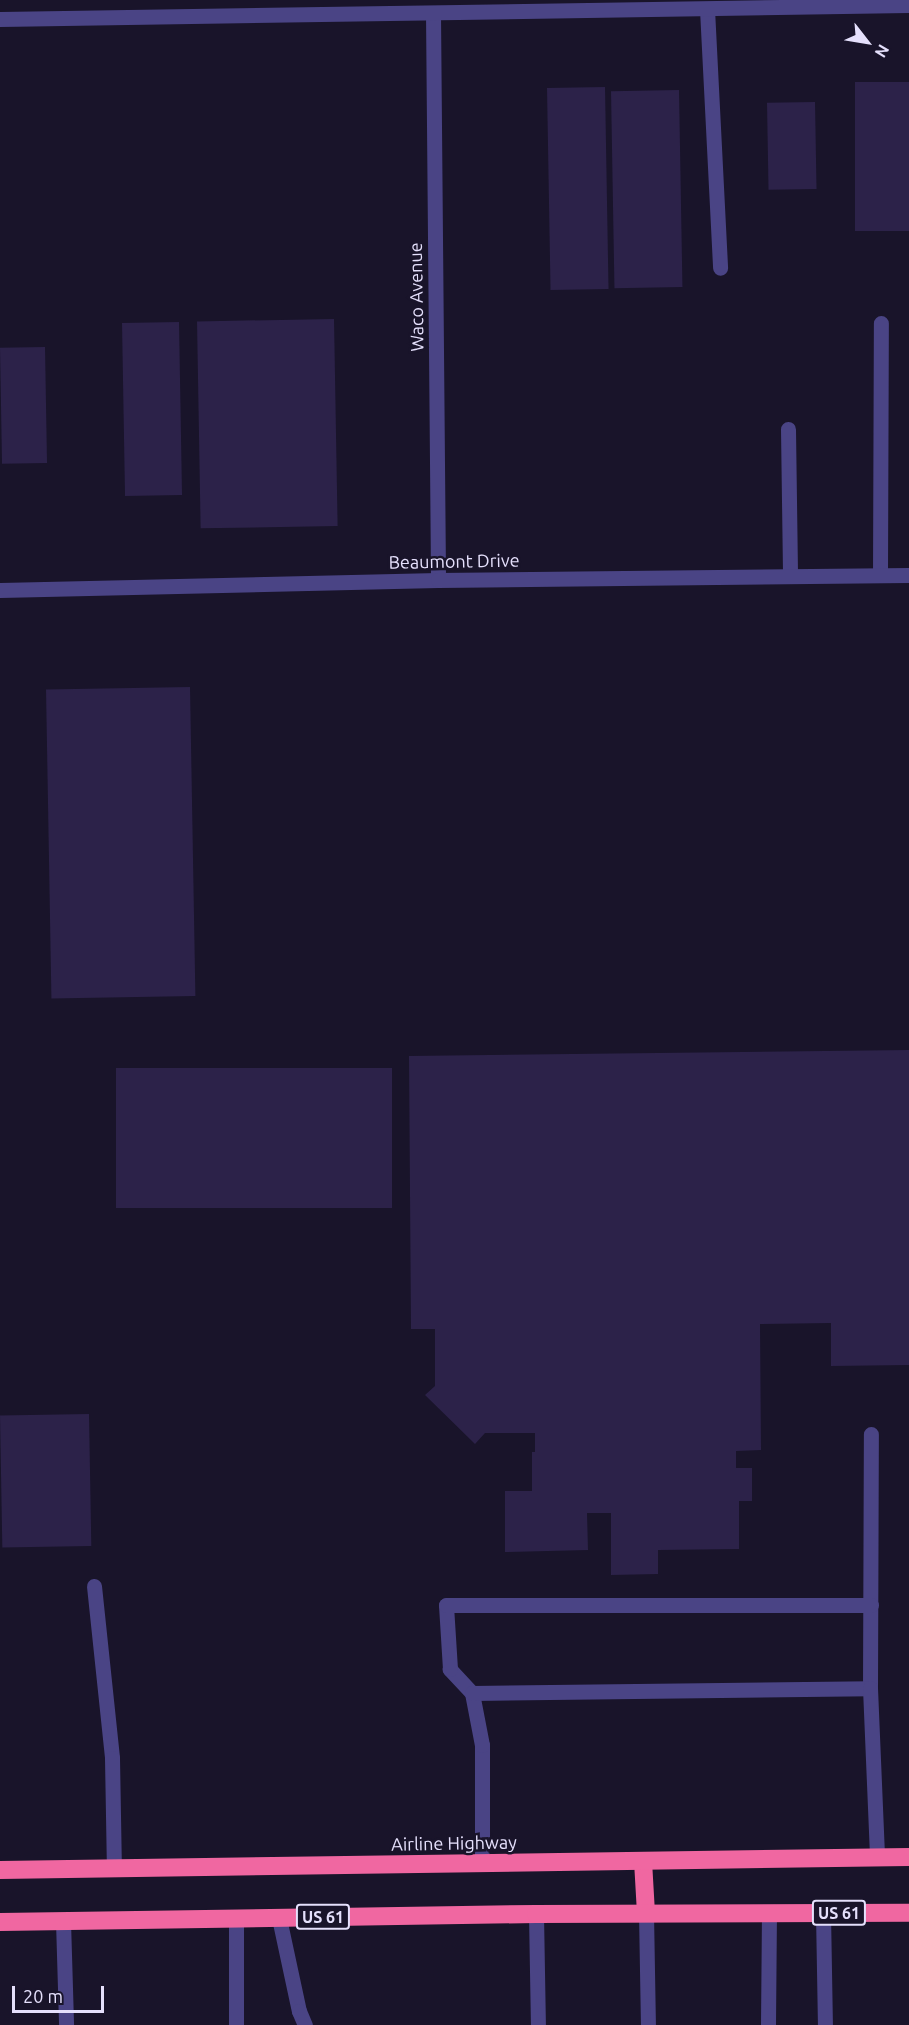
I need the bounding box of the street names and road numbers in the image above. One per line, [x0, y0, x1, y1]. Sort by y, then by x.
street label: Waco Avenue [404, 242, 428, 352]
street label: Beaumont Drive [388, 549, 520, 573]
street label: Airline Highway [391, 1831, 517, 1855]
road number: US 61 [810, 1900, 868, 1926]
road number: US 61 [294, 1904, 352, 1930]

